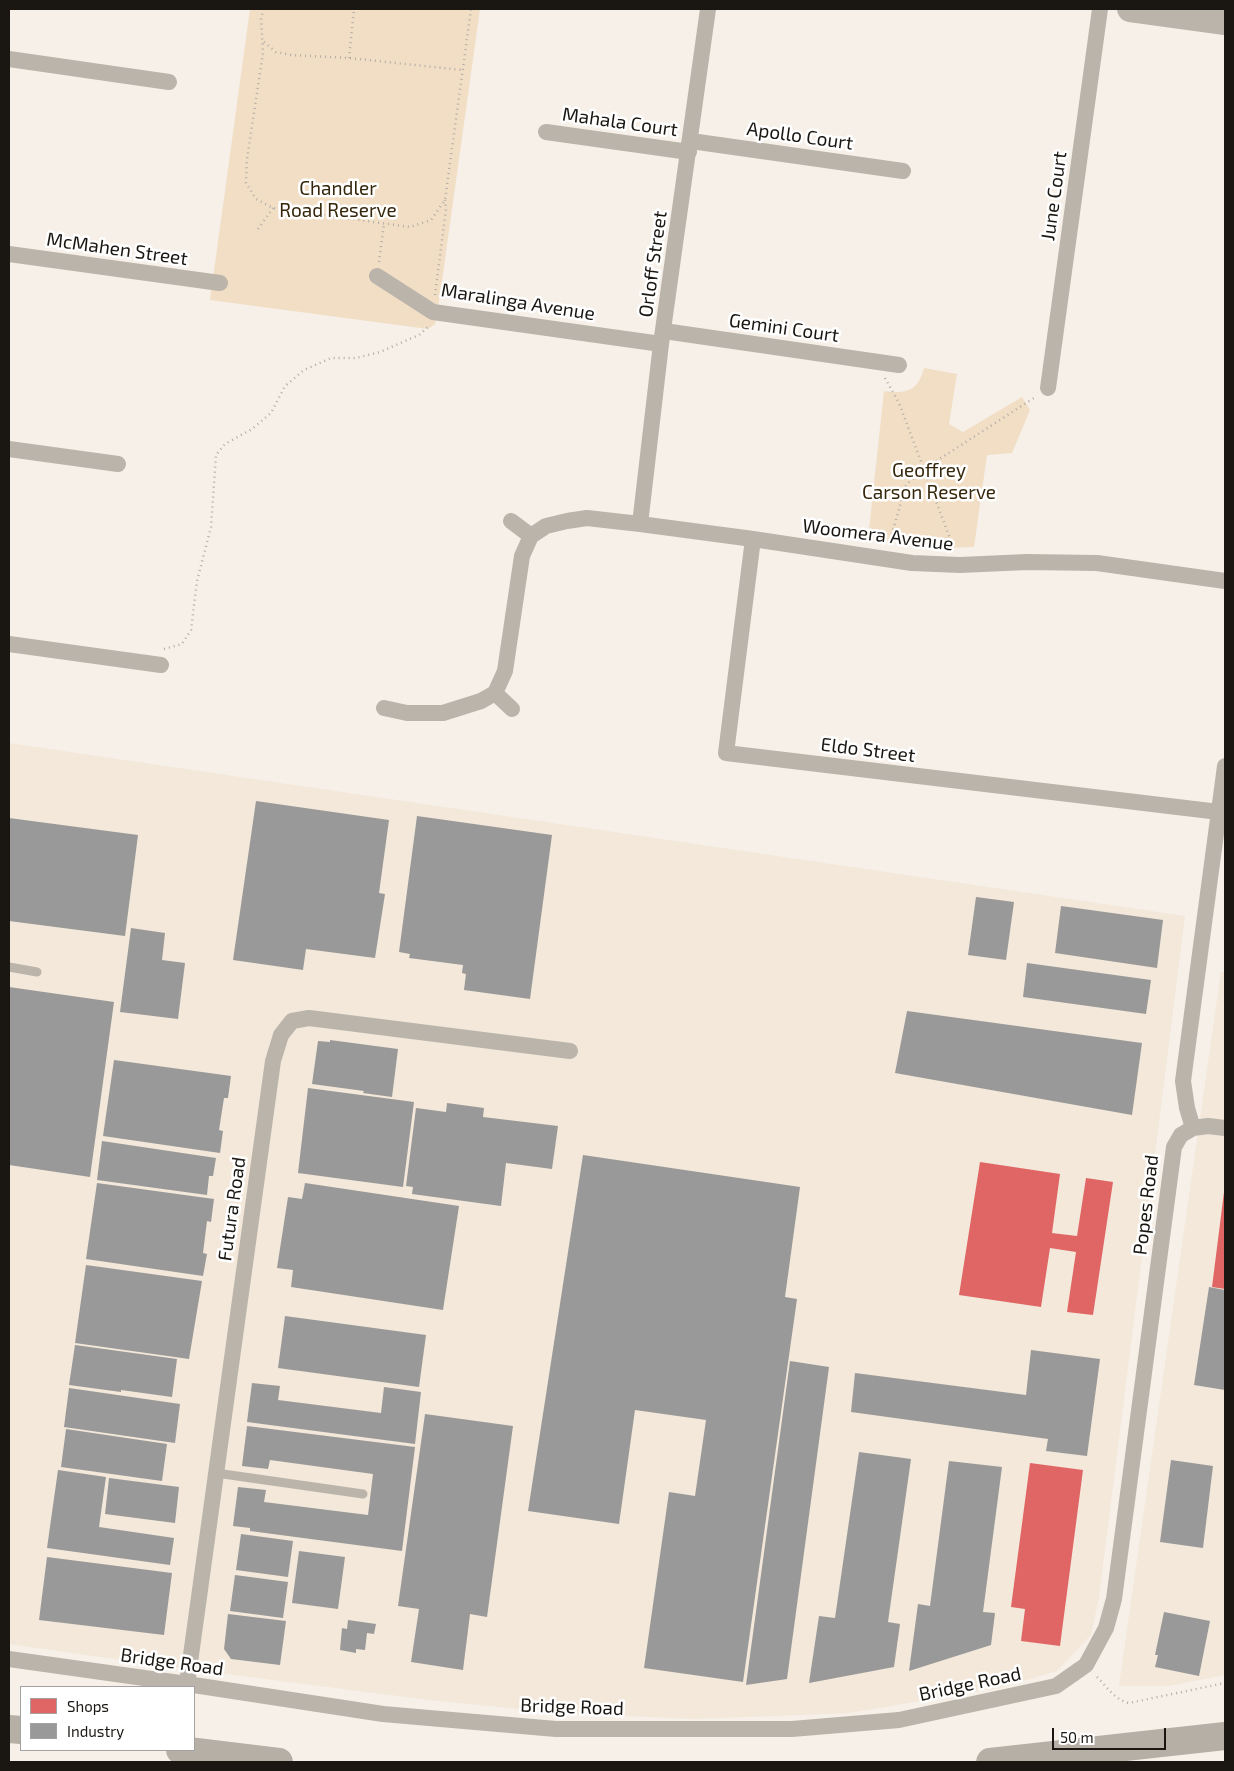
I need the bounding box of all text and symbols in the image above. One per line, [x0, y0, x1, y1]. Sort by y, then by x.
street label: Mahala Court [561, 103, 679, 141]
street label: Apollo Court [745, 117, 855, 155]
street label: June Court [1036, 150, 1072, 242]
park label: Chandler Road Reserve [279, 178, 397, 222]
street label: Orloff Street [634, 209, 672, 319]
street label: McMahen Street [45, 228, 189, 270]
street label: Maralinga Avenue [439, 279, 597, 325]
street label: Gemini Court [728, 309, 840, 347]
park label: Geoffrey Carson Reserve [862, 460, 996, 504]
street label: Woomera Avenue [801, 514, 955, 556]
street label: Eldo Street [819, 733, 917, 767]
street label: Popes Road [1129, 1154, 1163, 1256]
street label: Futura Road [213, 1155, 251, 1263]
street label: Bridge Road [119, 1643, 225, 1681]
street label: Bridge Road [917, 1662, 1023, 1706]
legend [20, 1686, 195, 1751]
street label: Bridge Road [520, 1694, 624, 1720]
text: Shops [67, 1697, 109, 1715]
scale bar [1054, 1718, 1168, 1750]
text: Industry [67, 1722, 124, 1740]
text: 50 m [1060, 1728, 1094, 1746]

